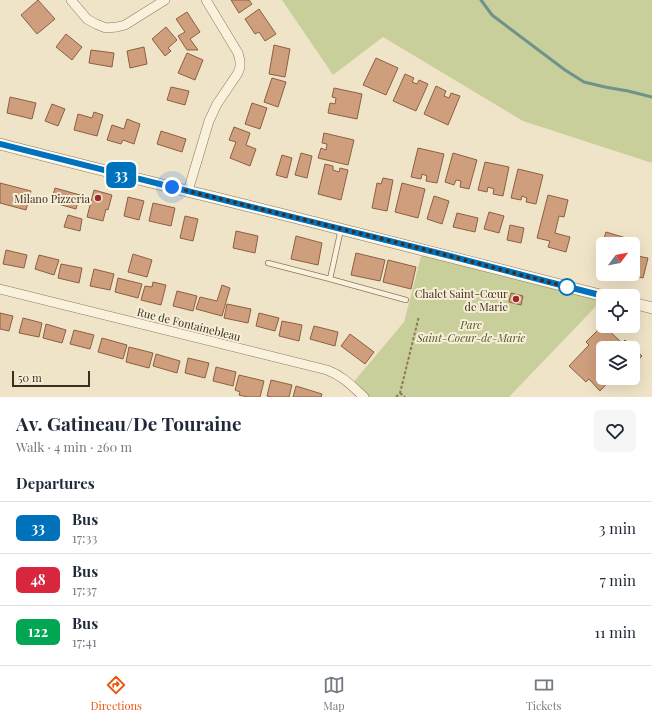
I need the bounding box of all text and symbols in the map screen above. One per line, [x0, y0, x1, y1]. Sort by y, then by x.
line badge: 33 [103, 162, 139, 188]
text: 33 [114, 165, 128, 184]
your location [162, 177, 182, 197]
place label: Milano Pizzeria [14, 191, 91, 206]
marker: Milano Pizzeria [93, 193, 103, 203]
north arrow [596, 237, 640, 281]
map controls [596, 237, 640, 385]
unlabelled marker [558, 278, 576, 296]
place label: Chalet Saint-Cœur de Marie [415, 286, 508, 314]
button: locate [596, 289, 640, 333]
marker: Chalet Saint-Cœur de Marie [511, 294, 521, 304]
street label: Rue de Fontainebleau [136, 304, 243, 344]
park label: Parc Saint-Coeur-de-Marie [416, 317, 526, 345]
button: layers [596, 341, 640, 385]
scale bar [12, 369, 90, 388]
text: 50 m [18, 370, 42, 385]
text: Av. Gatineau/De Touraine [16, 410, 242, 436]
button: heart [594, 410, 636, 452]
text: Walk · 4 min · 260 m [16, 438, 132, 455]
text: Departures [16, 473, 95, 493]
text: Bus [72, 509, 98, 529]
text: 33 [31, 518, 45, 537]
text: 3 min [599, 518, 636, 538]
text: 17:33 [72, 529, 97, 546]
text: Bus [72, 561, 98, 581]
text: 48 [30, 570, 46, 589]
text: 7 min [600, 570, 636, 590]
text: 17:37 [72, 581, 97, 598]
text: Bus [72, 613, 98, 633]
text: 122 [28, 622, 48, 641]
text: 11 min [594, 622, 636, 642]
text: 17:41 [72, 633, 97, 650]
tab: Directions [91, 674, 142, 713]
tab: Map [323, 674, 345, 713]
tab: Tickets [526, 674, 561, 713]

